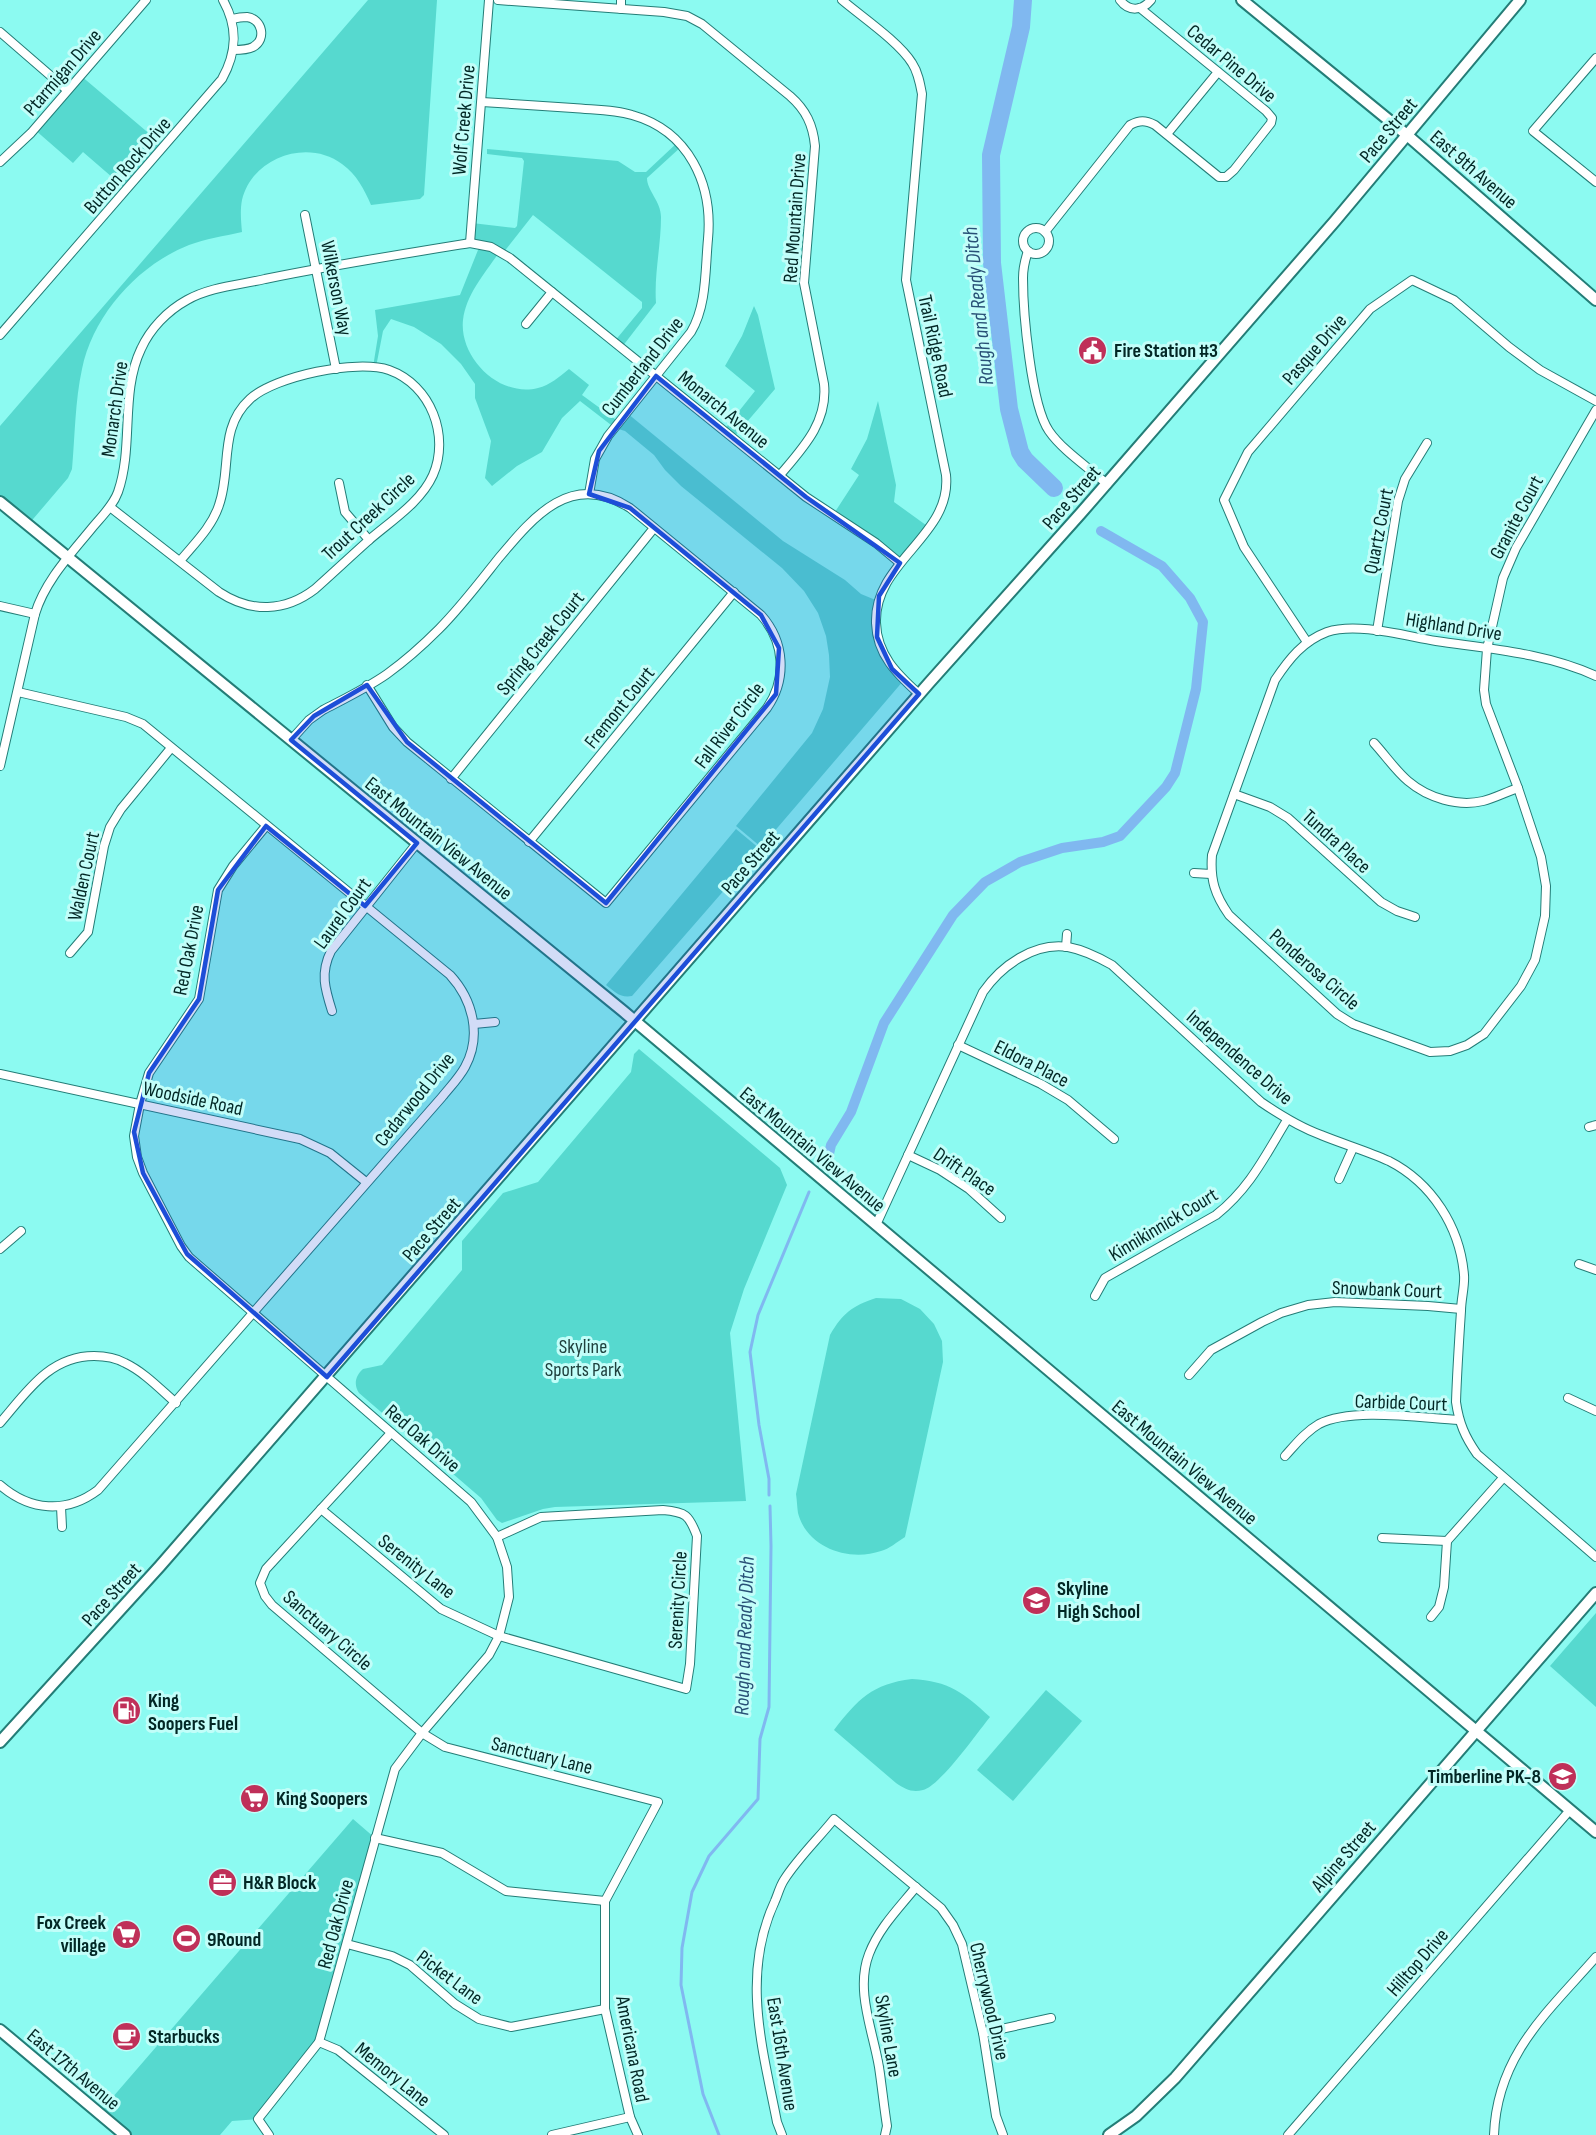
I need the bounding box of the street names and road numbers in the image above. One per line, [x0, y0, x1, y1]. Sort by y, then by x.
street label: Cedar Pine Drive [1182, 19, 1281, 108]
street label: Ptarmigan Drive [19, 24, 107, 121]
street label: Wolf Creek Drive [447, 64, 481, 176]
street label: Pace Street [1355, 93, 1423, 168]
street label: Button Rock Drive [79, 112, 176, 219]
street label: East 9th Avenue [1425, 125, 1522, 214]
street label: Red Mountain Drive [778, 152, 811, 284]
street label: Wilkerson Way [315, 239, 357, 338]
street label: Trail Ridge Road [912, 293, 958, 400]
street label: Pasque Drive [1278, 309, 1352, 390]
street label: Cumberland Drive [597, 312, 689, 421]
street label: Monarch Drive [96, 360, 134, 459]
street label: Monarch Avenue [673, 366, 774, 454]
street label: Pace Street [1037, 461, 1106, 535]
street label: Trout Creek Circle [317, 468, 420, 566]
street label: Granite Court [1485, 472, 1549, 563]
street label: Quartz Court [1359, 486, 1399, 576]
street label: Spring Creek Court [492, 587, 590, 700]
street label: Highland Drive [1404, 608, 1504, 646]
street label: Fremont Court [579, 662, 660, 753]
street label: Fall River Circle [690, 678, 770, 773]
street label: East Mountain View Avenue [360, 772, 517, 906]
street label: Tundra Place [1297, 805, 1376, 879]
street label: Pace Street [716, 826, 785, 900]
street label: Walden Court [63, 830, 105, 923]
street label: Laurel Court [309, 873, 377, 954]
street label: Red Oak Drive [168, 903, 210, 997]
street label: Ponderosa Circle [1264, 924, 1364, 1016]
street label: Independence Drive [1181, 1005, 1297, 1110]
street label: Eldora Place [990, 1035, 1073, 1093]
street label: Cedarwood Drive [370, 1048, 460, 1151]
street label: Woodside Road [141, 1077, 245, 1121]
street label: East Mountain View Avenue [735, 1082, 890, 1218]
street label: Drift Place [929, 1142, 1000, 1201]
street label: Kinnikinnick Court [1105, 1183, 1222, 1267]
street label: Pace Street [397, 1193, 466, 1267]
street label: Snowbank Court [1331, 1276, 1442, 1304]
street label: Carbide Court [1354, 1389, 1448, 1417]
street label: East Mountain View Avenue [1107, 1395, 1262, 1531]
street label: Red Oak Drive [380, 1400, 465, 1478]
street label: Serenity Lane [373, 1529, 460, 1604]
street label: Serenity Circle [663, 1550, 693, 1650]
street label: Pace Street [77, 1558, 147, 1631]
street label: Sanctuary Circle [278, 1586, 377, 1676]
street label: Sanctuary Lane [489, 1732, 595, 1780]
street label: Alpine Street [1306, 1816, 1381, 1898]
street label: Red Oak Drive [313, 1877, 359, 1972]
street label: Hilltop Drive [1382, 1924, 1454, 2001]
street label: Cherrywood Drive [964, 1940, 1014, 2062]
street label: Picket Lane [412, 1945, 487, 2010]
street label: Americana Road [610, 1993, 654, 2104]
street label: Skyline Lane [869, 1993, 907, 2079]
street label: East 16th Avenue [761, 1996, 803, 2113]
street label: East 17th Avenue [22, 2024, 125, 2116]
street label: Memory Lane [350, 2037, 435, 2112]

